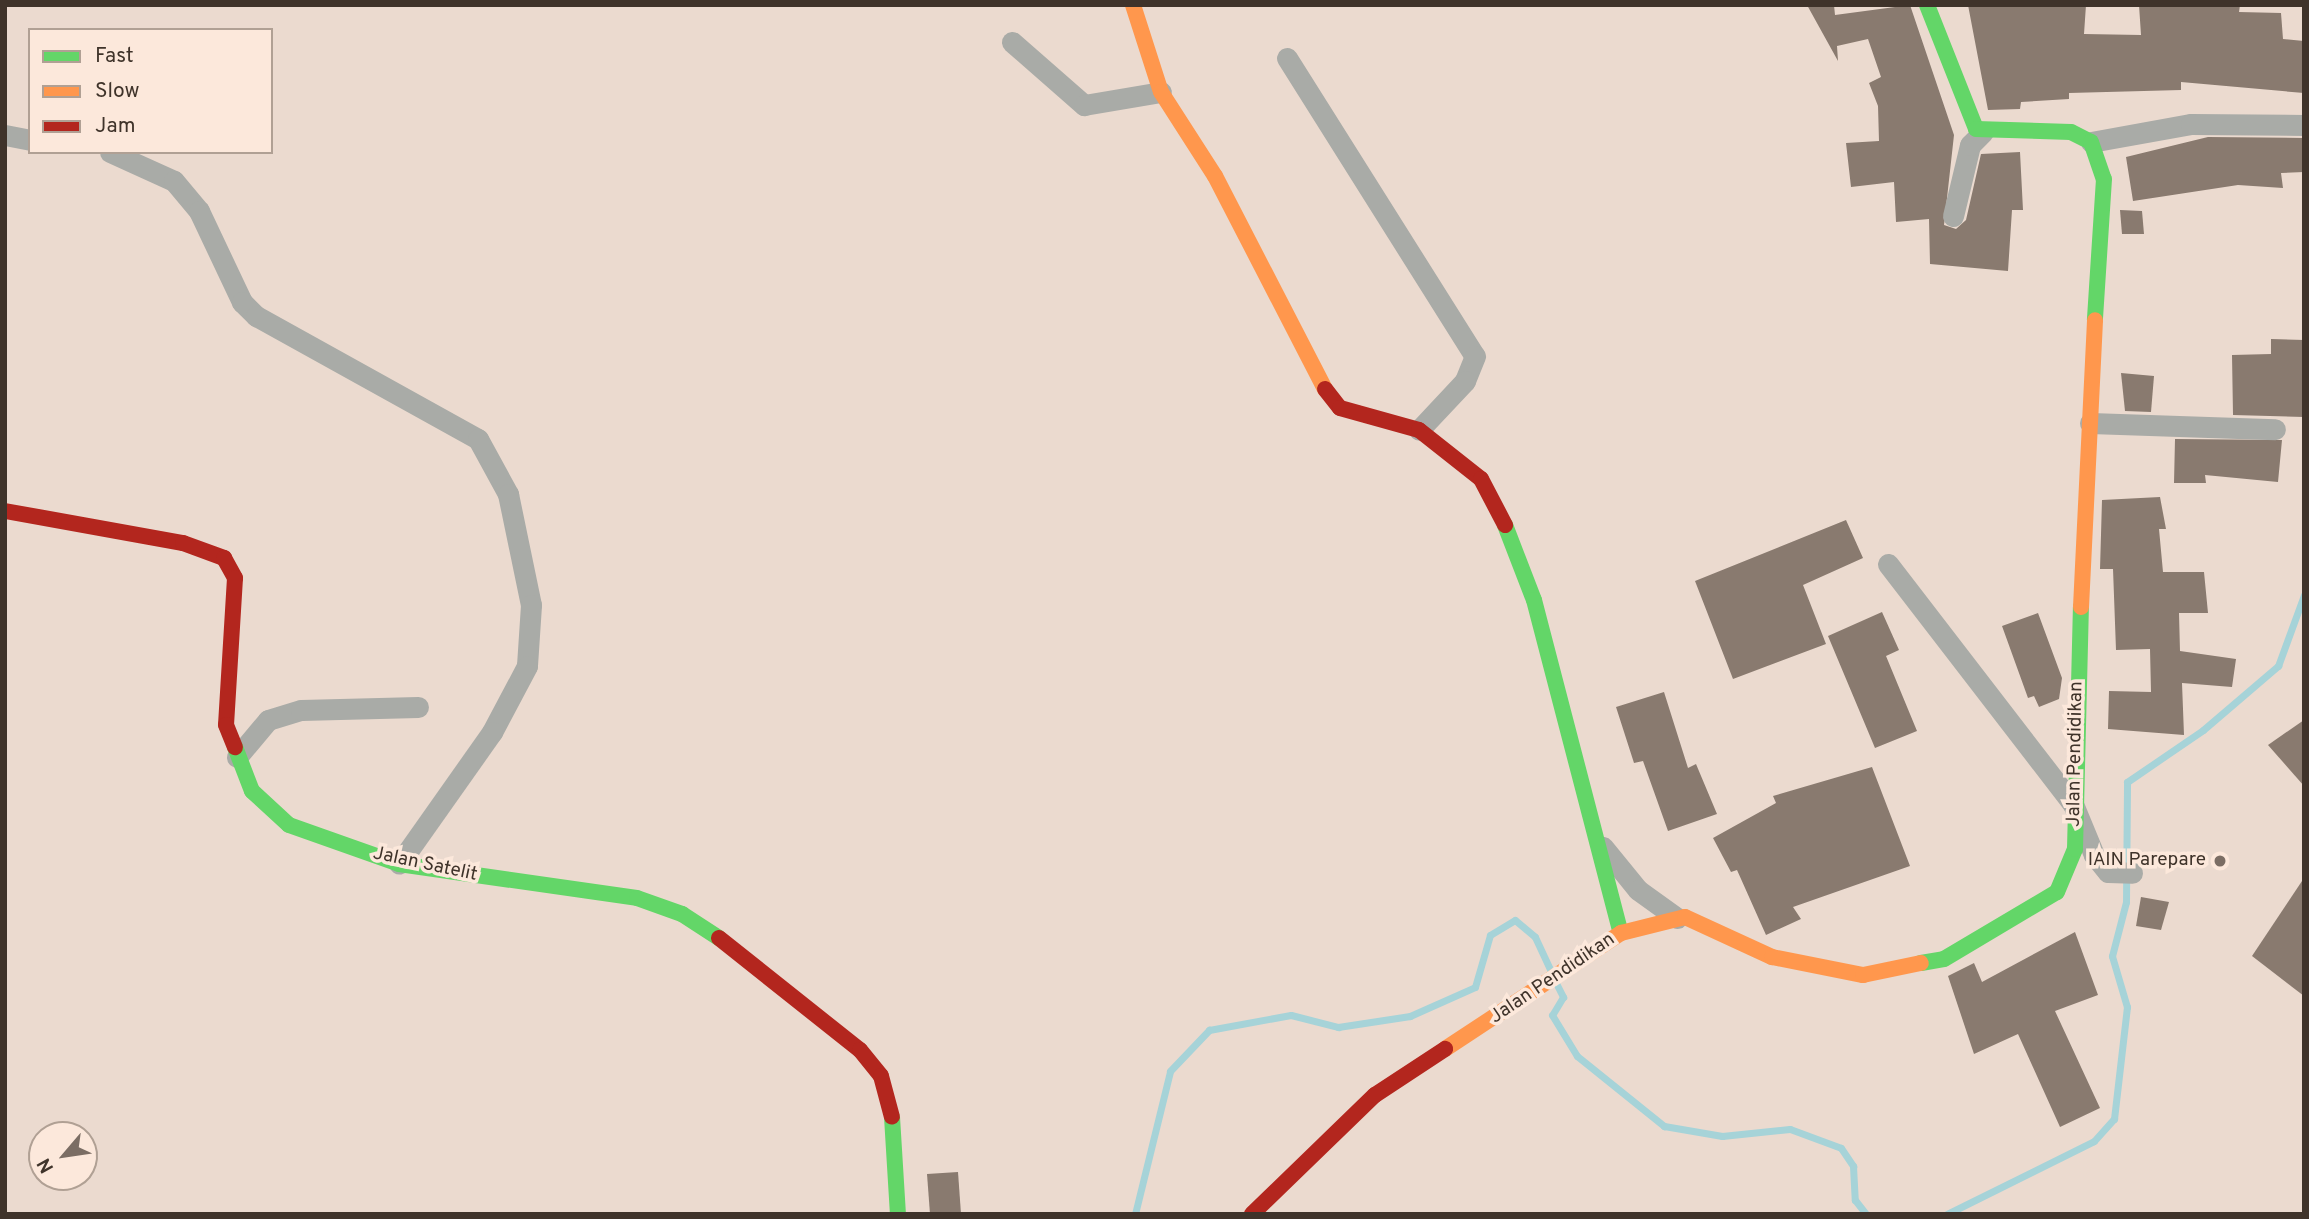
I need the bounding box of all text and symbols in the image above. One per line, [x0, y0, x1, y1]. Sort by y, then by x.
legend [28, 28, 273, 154]
text: Fast [95, 43, 134, 70]
text: Slow [95, 78, 140, 105]
text: Jam [95, 113, 136, 140]
street label: Jalan Pendidikan [2063, 681, 2089, 827]
street label: Jalan Satelit [371, 843, 479, 887]
place label: IAIN Parepare [2088, 850, 2206, 872]
marker: IAIN Parepare [2212, 853, 2228, 869]
street label: Jalan Pendidikan [1486, 929, 1620, 1029]
north arrow [28, 1121, 98, 1191]
text: N [33, 1153, 60, 1177]

